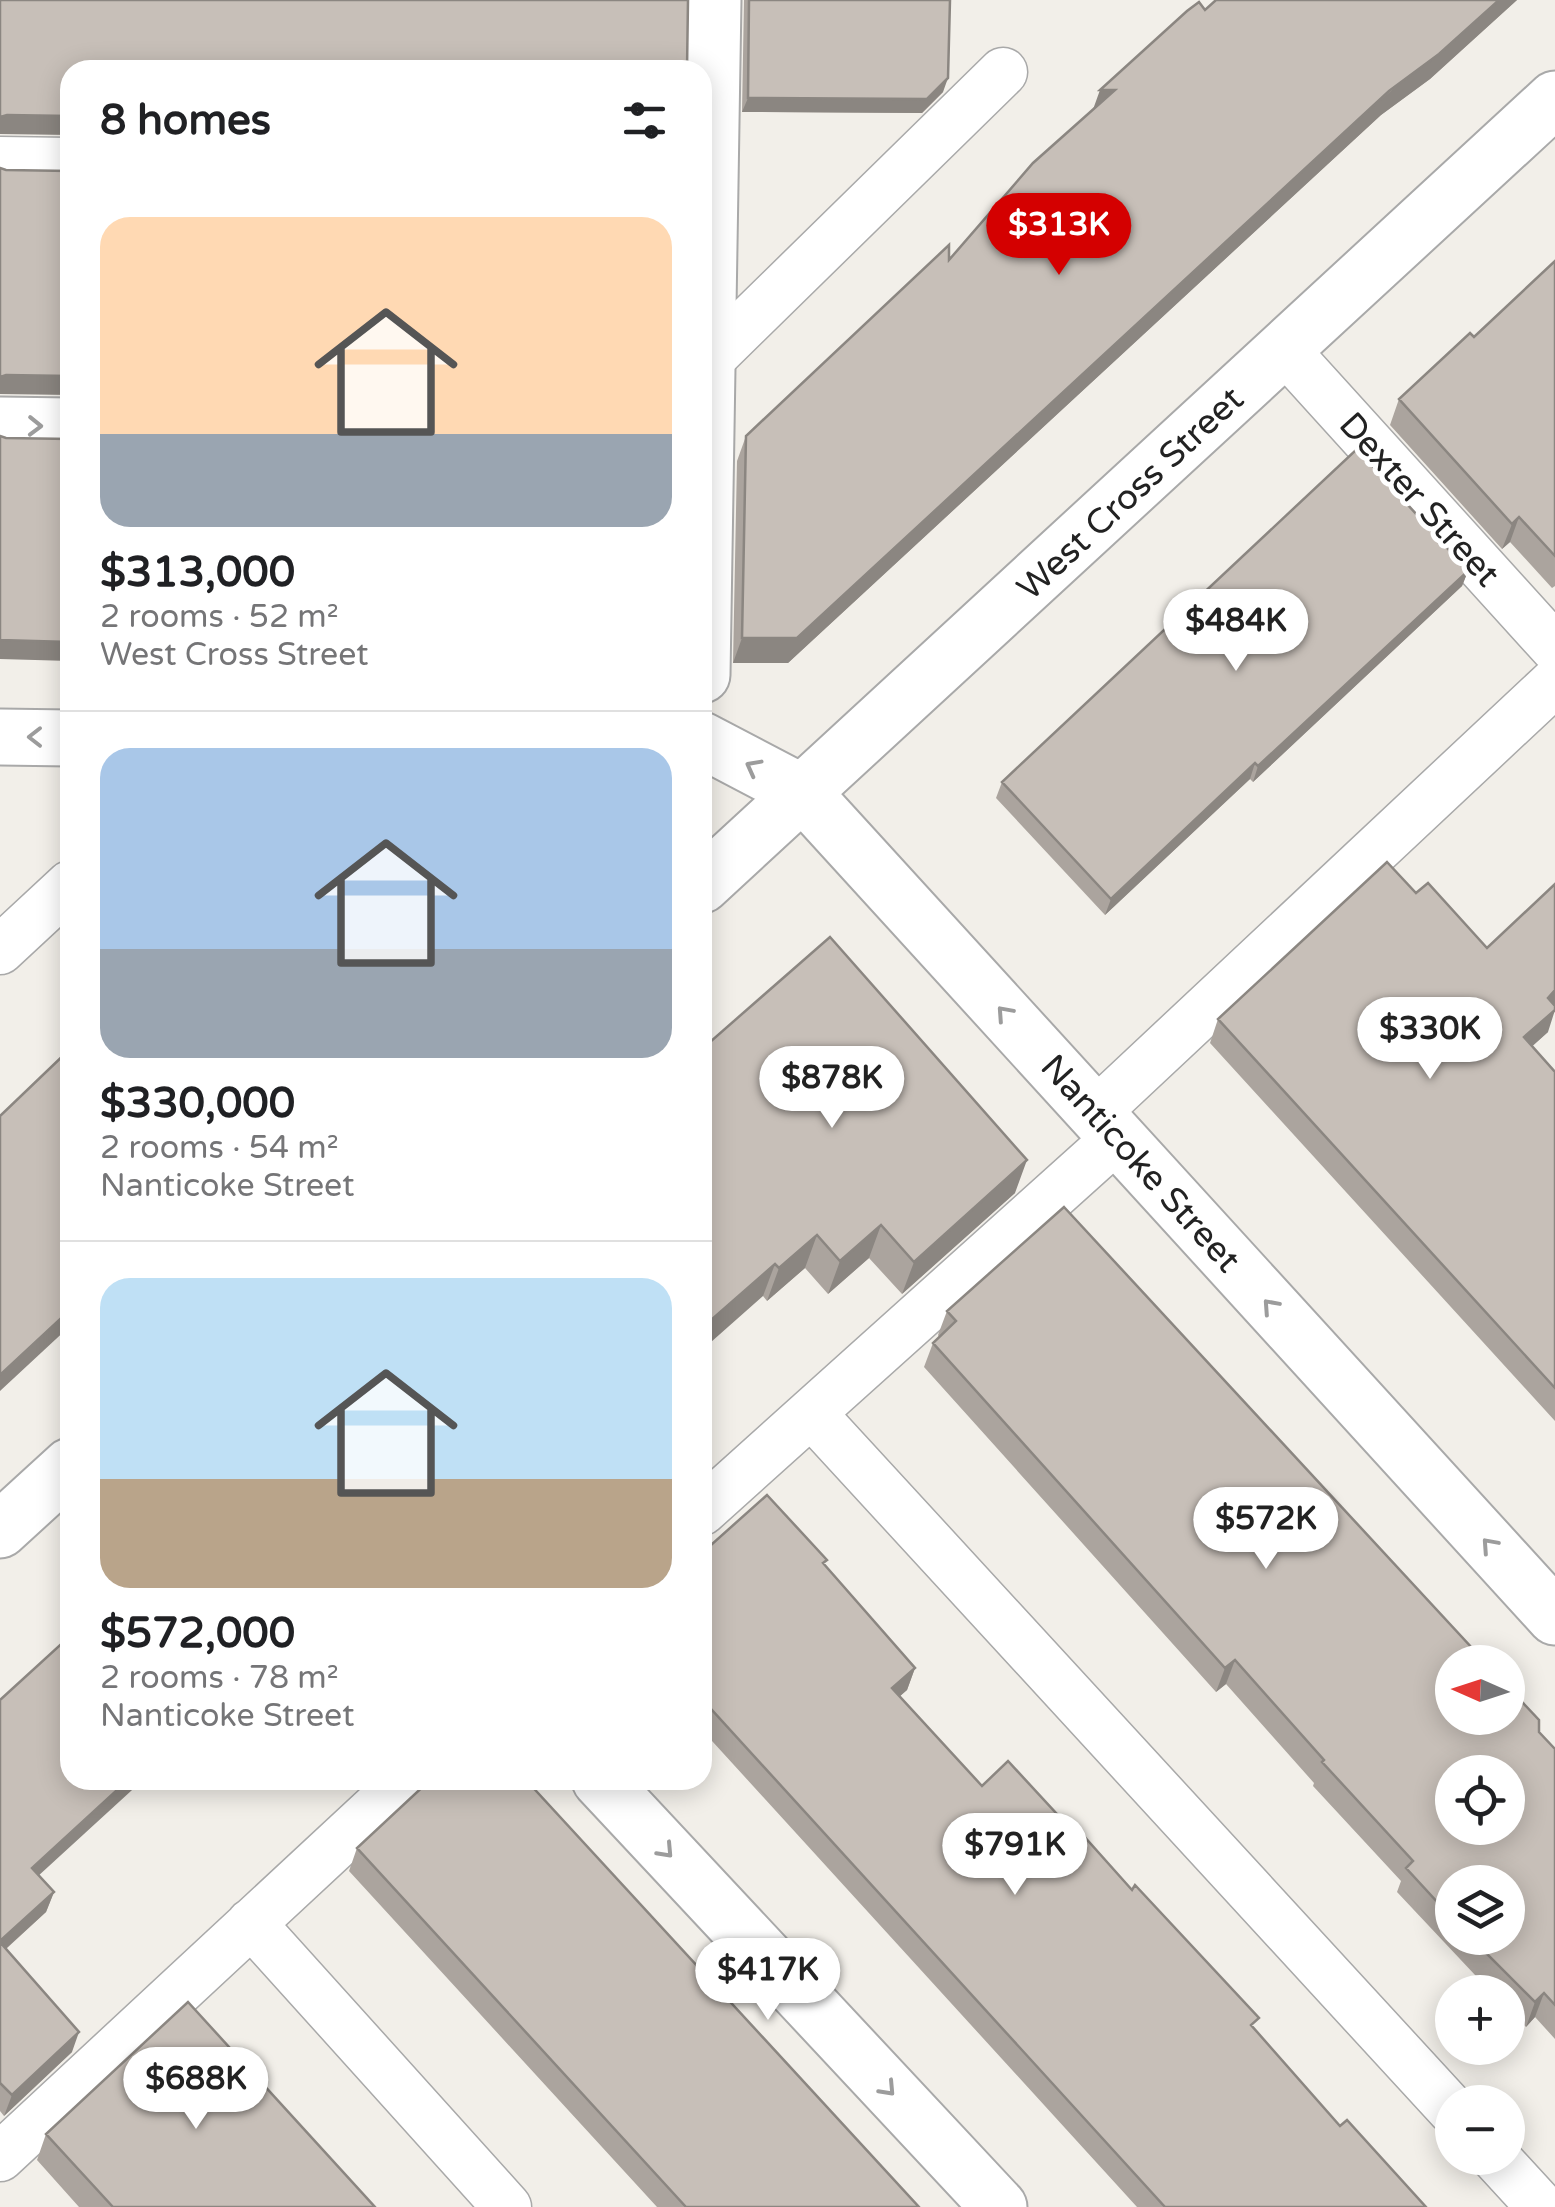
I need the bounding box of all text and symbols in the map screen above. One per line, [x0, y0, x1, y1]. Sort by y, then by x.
icon: filters [617, 93, 672, 148]
text: 8 homes [100, 95, 271, 146]
pin: $313K [989, 193, 1129, 278]
text: $313K [1008, 206, 1110, 244]
icon: home [296, 282, 476, 462]
street label: West Cross Street [1009, 378, 1252, 609]
street label: Dexter Street [1330, 404, 1508, 595]
one-way arrow [28, 415, 43, 436]
text: $313,000 [100, 547, 295, 598]
pin: $484K [1166, 589, 1306, 674]
text: 2 rooms · 52 m² [100, 598, 339, 636]
text: $484K [1185, 602, 1287, 640]
text: West Cross Street [100, 636, 369, 674]
one-way arrow [27, 727, 42, 748]
one-way arrow [745, 760, 763, 779]
icon: home [296, 813, 476, 993]
pin: $330K [1360, 997, 1500, 1082]
one-way arrow [998, 1006, 1016, 1025]
text: $330K [1379, 1010, 1481, 1048]
pin: $878K [762, 1046, 902, 1131]
street label: Nanticoke Street [1032, 1046, 1249, 1281]
text: $878K [781, 1059, 883, 1097]
text: $330,000 [100, 1078, 295, 1129]
text: 2 rooms · 54 m² [100, 1129, 339, 1167]
text: Nanticoke Street [100, 1167, 354, 1205]
one-way arrow [1264, 1299, 1282, 1317]
icon: home [296, 1343, 476, 1523]
pin: $572K [1196, 1487, 1336, 1572]
text: $572K [1215, 1500, 1317, 1538]
one-way arrow [1483, 1538, 1501, 1557]
text: $572,000 [100, 1608, 295, 1659]
north arrow [1435, 1645, 1525, 1735]
map controls [1435, 1645, 1525, 2175]
text: 2 rooms · 78 m² [100, 1659, 339, 1697]
text: Nanticoke Street [100, 1697, 354, 1735]
button: locate [1435, 1755, 1525, 1845]
pin: $791K [945, 1813, 1085, 1898]
text: $791K [964, 1826, 1066, 1864]
one-way arrow [654, 1839, 672, 1858]
button: layers [1435, 1865, 1525, 1955]
pin: $417K [698, 1938, 838, 2023]
text: $417K [717, 1951, 819, 1989]
button: + [1435, 1975, 1525, 2065]
pin: $688K [126, 2047, 266, 2132]
text: $688K [145, 2060, 247, 2098]
one-way arrow [876, 2077, 894, 2095]
button: − [1435, 2085, 1525, 2175]

